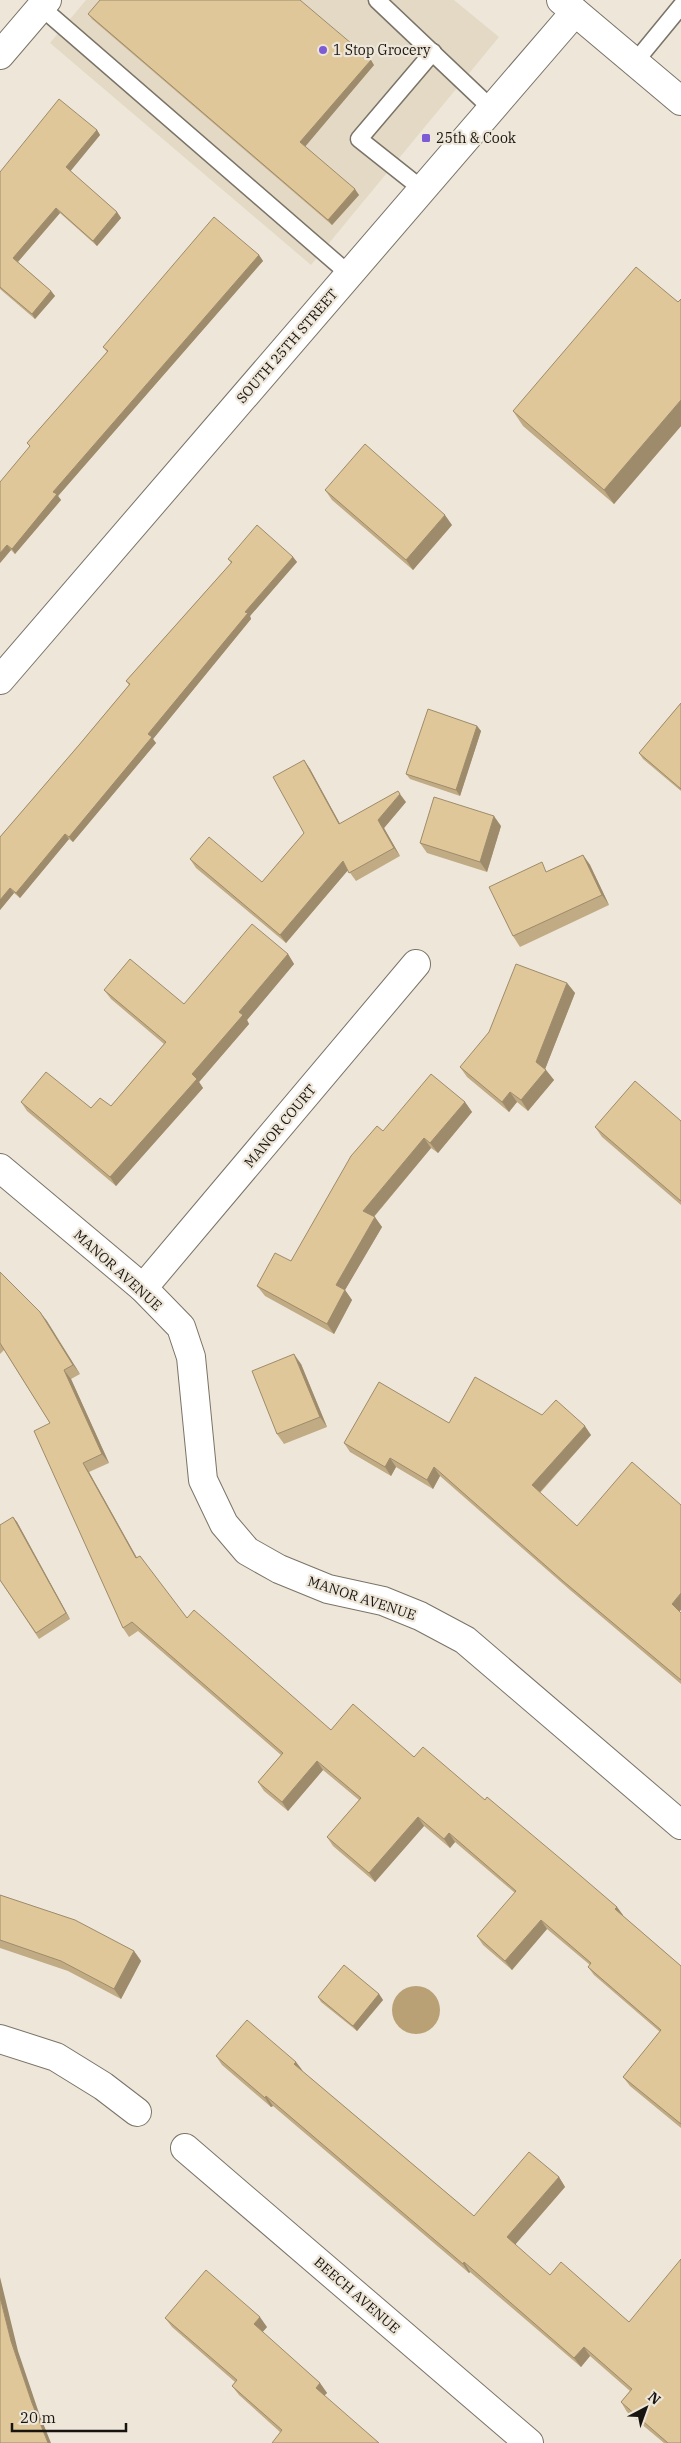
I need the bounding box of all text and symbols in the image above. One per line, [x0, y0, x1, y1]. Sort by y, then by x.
place label: 1 Stop Grocery [333, 41, 431, 59]
marker: 1 Stop Grocery [317, 44, 329, 56]
place label: 25th & Cook [436, 129, 517, 147]
marker: 25th & Cook [420, 132, 432, 144]
street label: SOUTH 25TH STREET [232, 285, 342, 407]
street label: MANOR COURT [240, 1081, 320, 1171]
street label: MANOR AVENUE [70, 1226, 166, 1314]
street label: MANOR AVENUE [306, 1572, 418, 1624]
street label: BEECH AVENUE [310, 2253, 404, 2337]
north arrow [621, 2383, 671, 2433]
text: N [644, 2388, 665, 2409]
scale bar [12, 2400, 126, 2432]
text: 20 m [20, 2408, 56, 2427]

